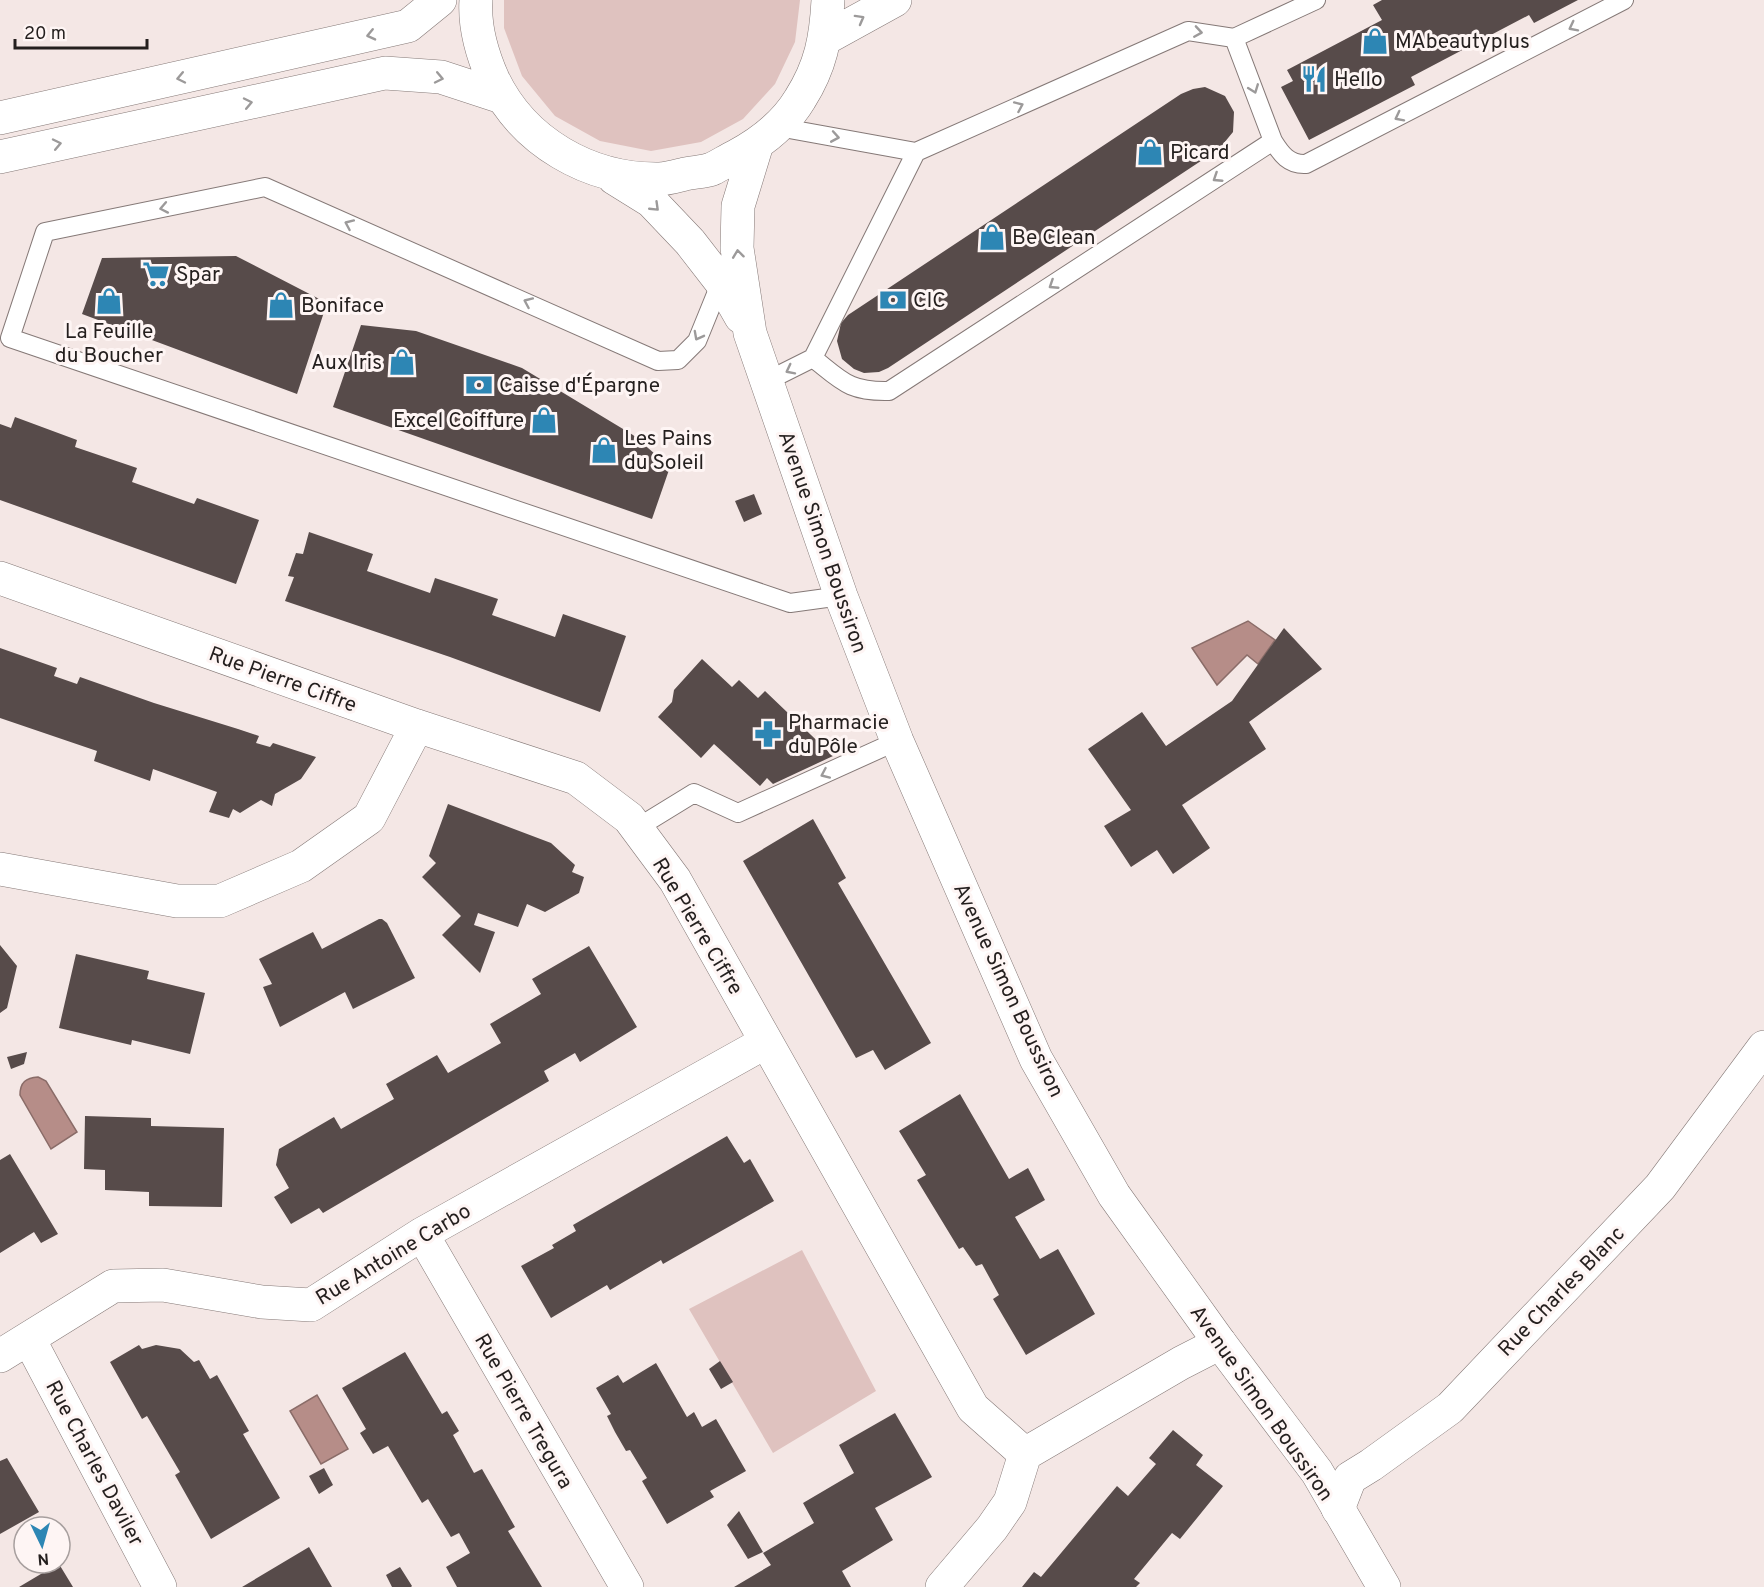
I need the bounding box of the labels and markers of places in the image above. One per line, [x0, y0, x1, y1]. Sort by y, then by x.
shop icon: MAbeautyplus [1360, 26, 1390, 56]
place label: MAbeautyplus [1395, 29, 1530, 56]
restaurant icon: Hello [1299, 64, 1329, 94]
place label: Hello [1334, 67, 1383, 94]
shop icon: Picard [1135, 137, 1165, 167]
place label: Picard [1170, 140, 1230, 167]
shop icon: Be Clean [977, 222, 1007, 252]
place label: Be Clean [1012, 225, 1096, 252]
supermarket icon: Spar [141, 259, 171, 289]
place label: Spar [176, 262, 220, 289]
bank icon: CIC [878, 285, 908, 315]
shop icon: La Feuille du Boucher [94, 286, 124, 316]
place label: CIC [913, 288, 946, 315]
shop icon: Boniface [266, 290, 296, 320]
place label: Boniface [301, 293, 384, 320]
place label: La Feuille du Boucher [55, 319, 163, 370]
shop icon: Aux Iris [387, 347, 417, 377]
place label: Aux Iris [311, 350, 382, 377]
bank icon: Caisse d'Épargne [464, 370, 494, 400]
place label: Caisse d'Épargne [499, 372, 660, 400]
shop icon: Excel Coiffure [529, 405, 559, 435]
place label: Excel Coiffure [393, 408, 524, 435]
place label: Les Pains du Soleil [624, 426, 712, 477]
shop icon: Les Pains du Soleil [589, 435, 619, 465]
place label: Pharmacie du Pôle [788, 710, 889, 761]
pharmacy icon: Pharmacie du Pôle [753, 719, 783, 749]

